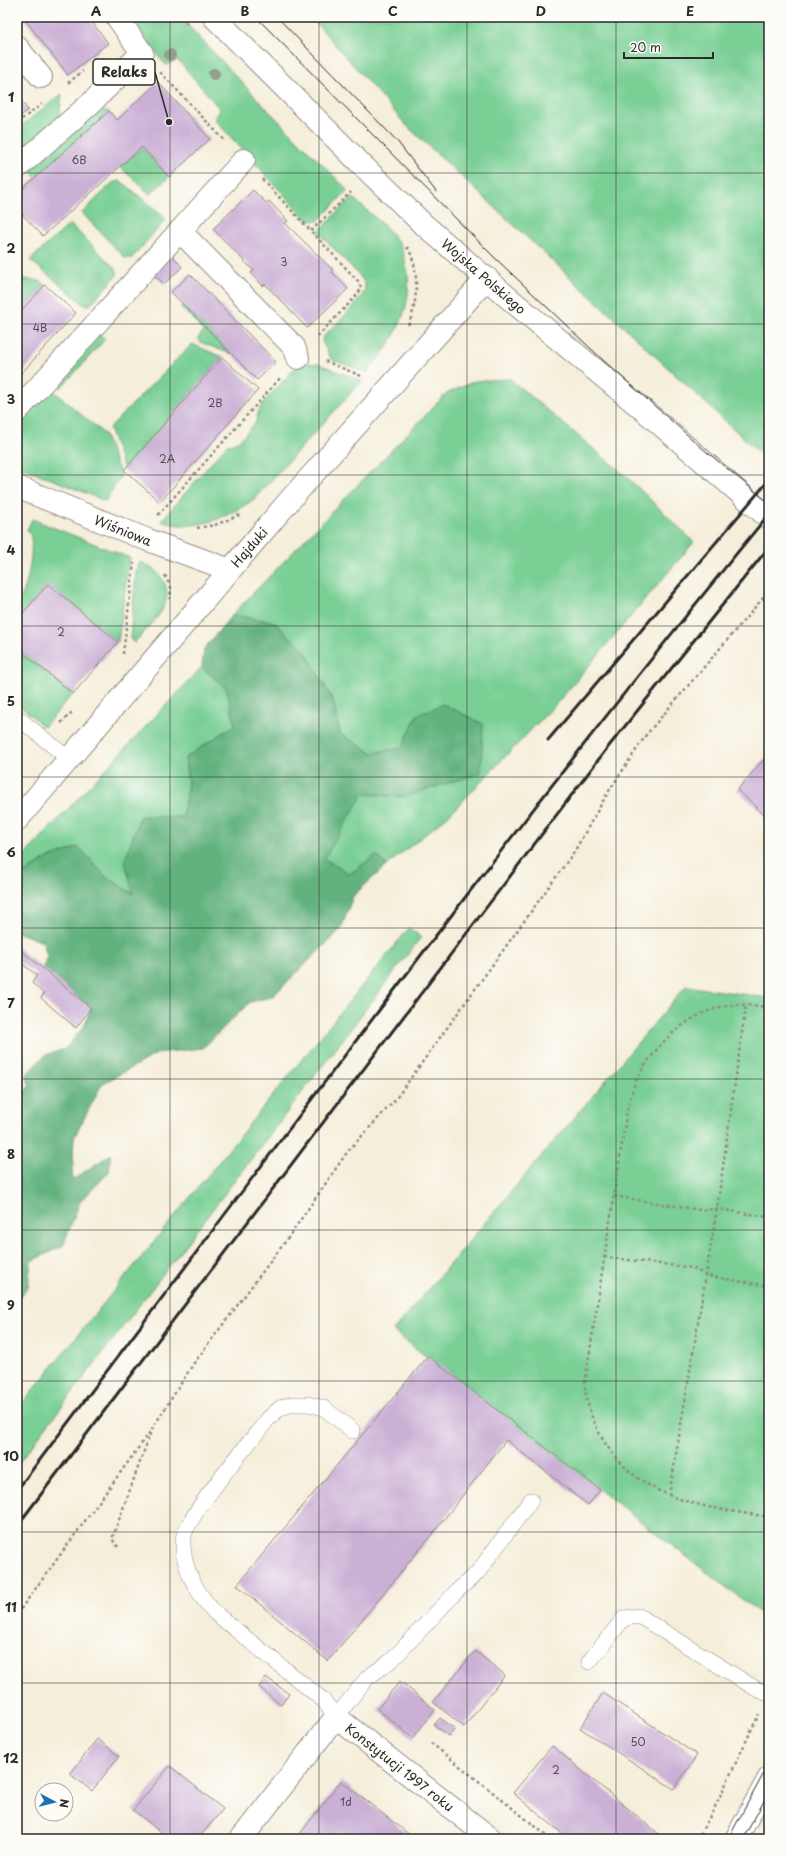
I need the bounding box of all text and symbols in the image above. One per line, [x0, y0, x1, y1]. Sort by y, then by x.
text: A [91, 1, 101, 20]
text: B [241, 1, 250, 20]
text: C [388, 1, 398, 20]
text: D [536, 1, 546, 20]
text: E [686, 1, 694, 20]
scale bar [624, 34, 713, 60]
text: 20 m [630, 38, 661, 56]
callout: Relaks [93, 59, 155, 85]
text: Relaks [101, 61, 147, 82]
text: 1 [8, 87, 14, 106]
house number: 6B [72, 151, 86, 168]
street label: Wojska Polskiego [438, 234, 530, 318]
text: 2 [6, 238, 16, 257]
house number: 3 [280, 253, 288, 270]
house number: 4B [33, 319, 47, 336]
text: 3 [7, 389, 16, 408]
house number: 2B [207, 394, 223, 411]
house number: 2A [159, 450, 176, 467]
street label: Wiśniowa [91, 510, 155, 550]
street label: Hajduki [226, 523, 272, 571]
text: 4 [7, 540, 16, 559]
house number: 2 [57, 623, 65, 640]
text: 5 [7, 691, 15, 710]
text: 6 [6, 842, 16, 861]
text: 7 [7, 993, 15, 1012]
text: 8 [7, 1144, 15, 1163]
text: 9 [7, 1295, 15, 1314]
text: 10 [3, 1446, 19, 1465]
text: 11 [5, 1597, 17, 1616]
street label: Konstytucji 1997 roku [342, 1718, 458, 1816]
house number: 50 [630, 1733, 646, 1750]
text: 12 [3, 1748, 19, 1767]
house number: 2 [552, 1761, 560, 1778]
north arrow [34, 1782, 74, 1822]
house number: 1d [340, 1793, 352, 1810]
text: N [55, 1798, 73, 1809]

